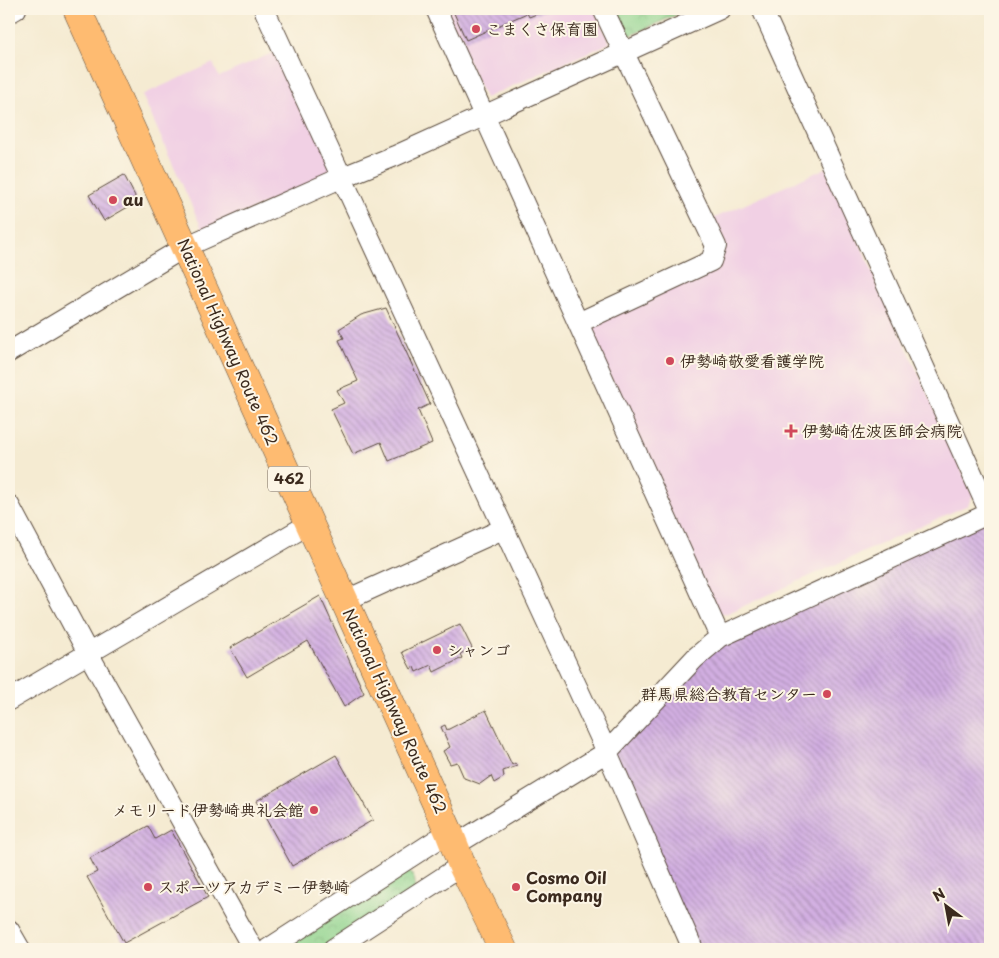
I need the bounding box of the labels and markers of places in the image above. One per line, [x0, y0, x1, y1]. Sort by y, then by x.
place label: こまくさ保育園 [486, 16, 598, 40]
marker: こまくさ保育園 [470, 23, 482, 35]
place label: au [123, 187, 143, 211]
marker: au [107, 194, 119, 206]
place label: 伊勢崎敬愛看護学院 [680, 348, 824, 372]
marker: 伊勢崎敬愛看護学院 [664, 355, 676, 367]
place label: 伊勢崎佐波医師会病院 [802, 418, 962, 442]
marker: 伊勢崎佐波医師会病院 [784, 424, 798, 438]
place label: シャンゴ [447, 637, 510, 661]
marker: シャンゴ [431, 644, 443, 656]
place label: 群馬県総合教育センター [641, 681, 817, 705]
marker: 群馬県総合教育センター [821, 688, 833, 700]
place label: メモリード伊勢崎典礼会館 [112, 797, 304, 821]
marker: メモリード伊勢崎典礼会館 [308, 804, 320, 816]
place label: Cosmo Oil Company [526, 865, 607, 907]
place label: スポーツアカデミー伊勢崎 [158, 874, 350, 898]
marker: スポーツアカデミー伊勢崎 [142, 881, 154, 893]
marker: Cosmo Oil Company [510, 881, 522, 893]

